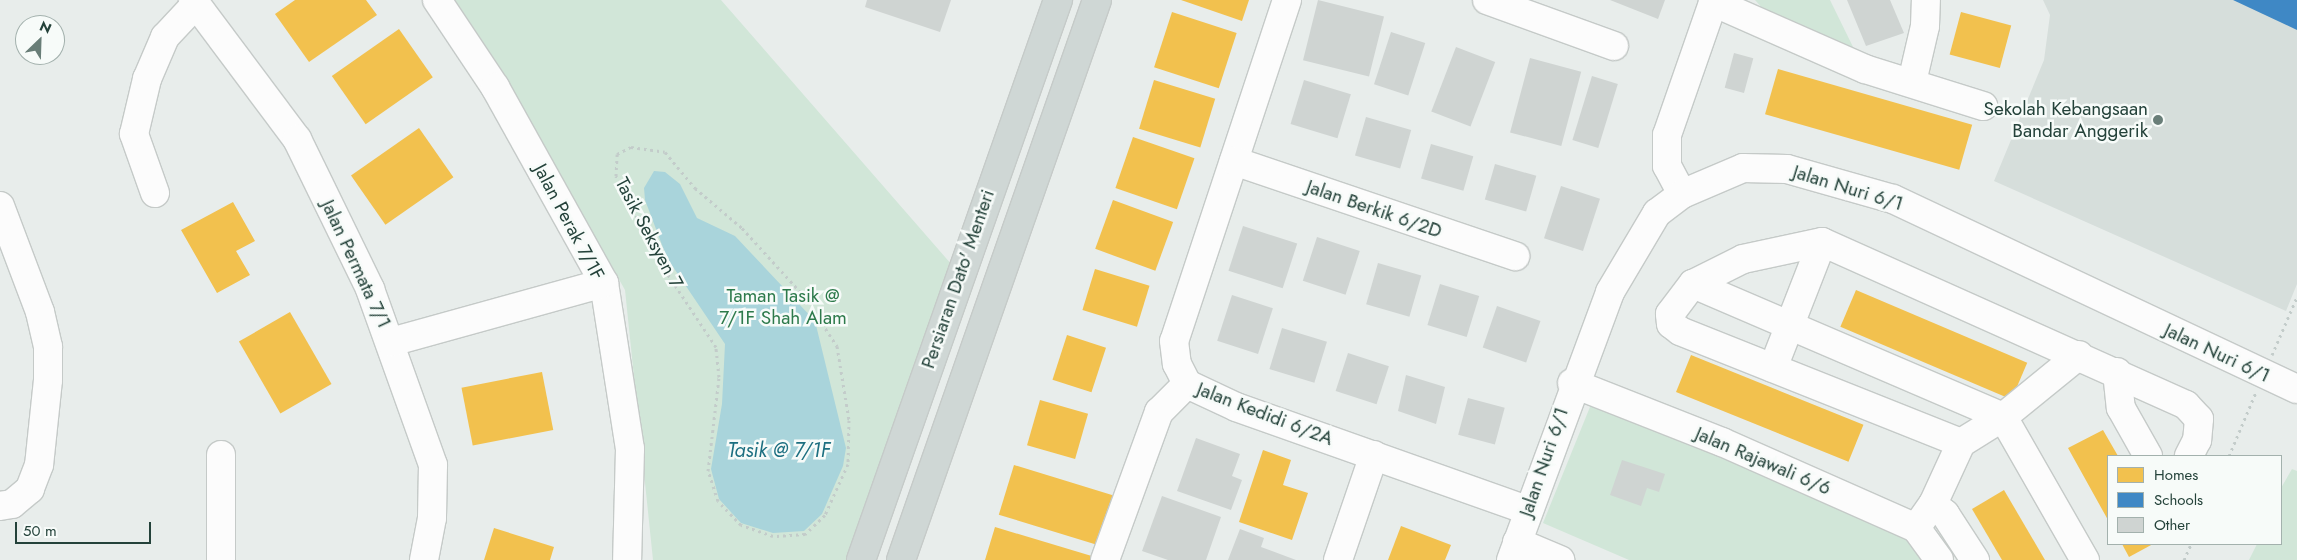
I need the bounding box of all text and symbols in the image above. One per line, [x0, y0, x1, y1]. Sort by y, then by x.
north arrow [15, 15, 65, 65]
text: N [37, 16, 55, 39]
place label: Sekolah Kebangsaan Bandar Anggerik [1984, 98, 2148, 142]
marker: Sekolah Kebangsaan Bandar Anggerik [2152, 114, 2164, 126]
street label: Jalan Perak 7/1F [529, 160, 609, 284]
street label: Jalan Nuri 6/1 [1790, 160, 1906, 216]
street label: Tasik Seksyen 7 [610, 174, 688, 292]
street label: Jalan Berkik 6/2D [1303, 175, 1445, 243]
street label: Persiaran Dato' Menteri [917, 187, 999, 371]
street label: Jalan Permata 7/1 [316, 196, 396, 332]
park label: Taman Tasik @ 7/1F Shah Alam [719, 285, 847, 329]
street label: Jalan Nuri 6/1 [2161, 319, 2273, 387]
street label: Jalan Kedidi 6/2A [1194, 378, 1336, 450]
street label: Jalan Nuri 6/1 [1515, 404, 1573, 520]
street label: Jalan Rajawali 6/6 [1692, 422, 1834, 500]
water label: Tasik @ 7/1F [727, 438, 831, 462]
legend [2107, 455, 2282, 545]
text: Homes [2154, 464, 2198, 486]
text: Schools [2154, 489, 2203, 511]
scale bar [18, 512, 154, 544]
text: Other [2154, 514, 2190, 536]
text: 50 m [23, 520, 57, 542]

